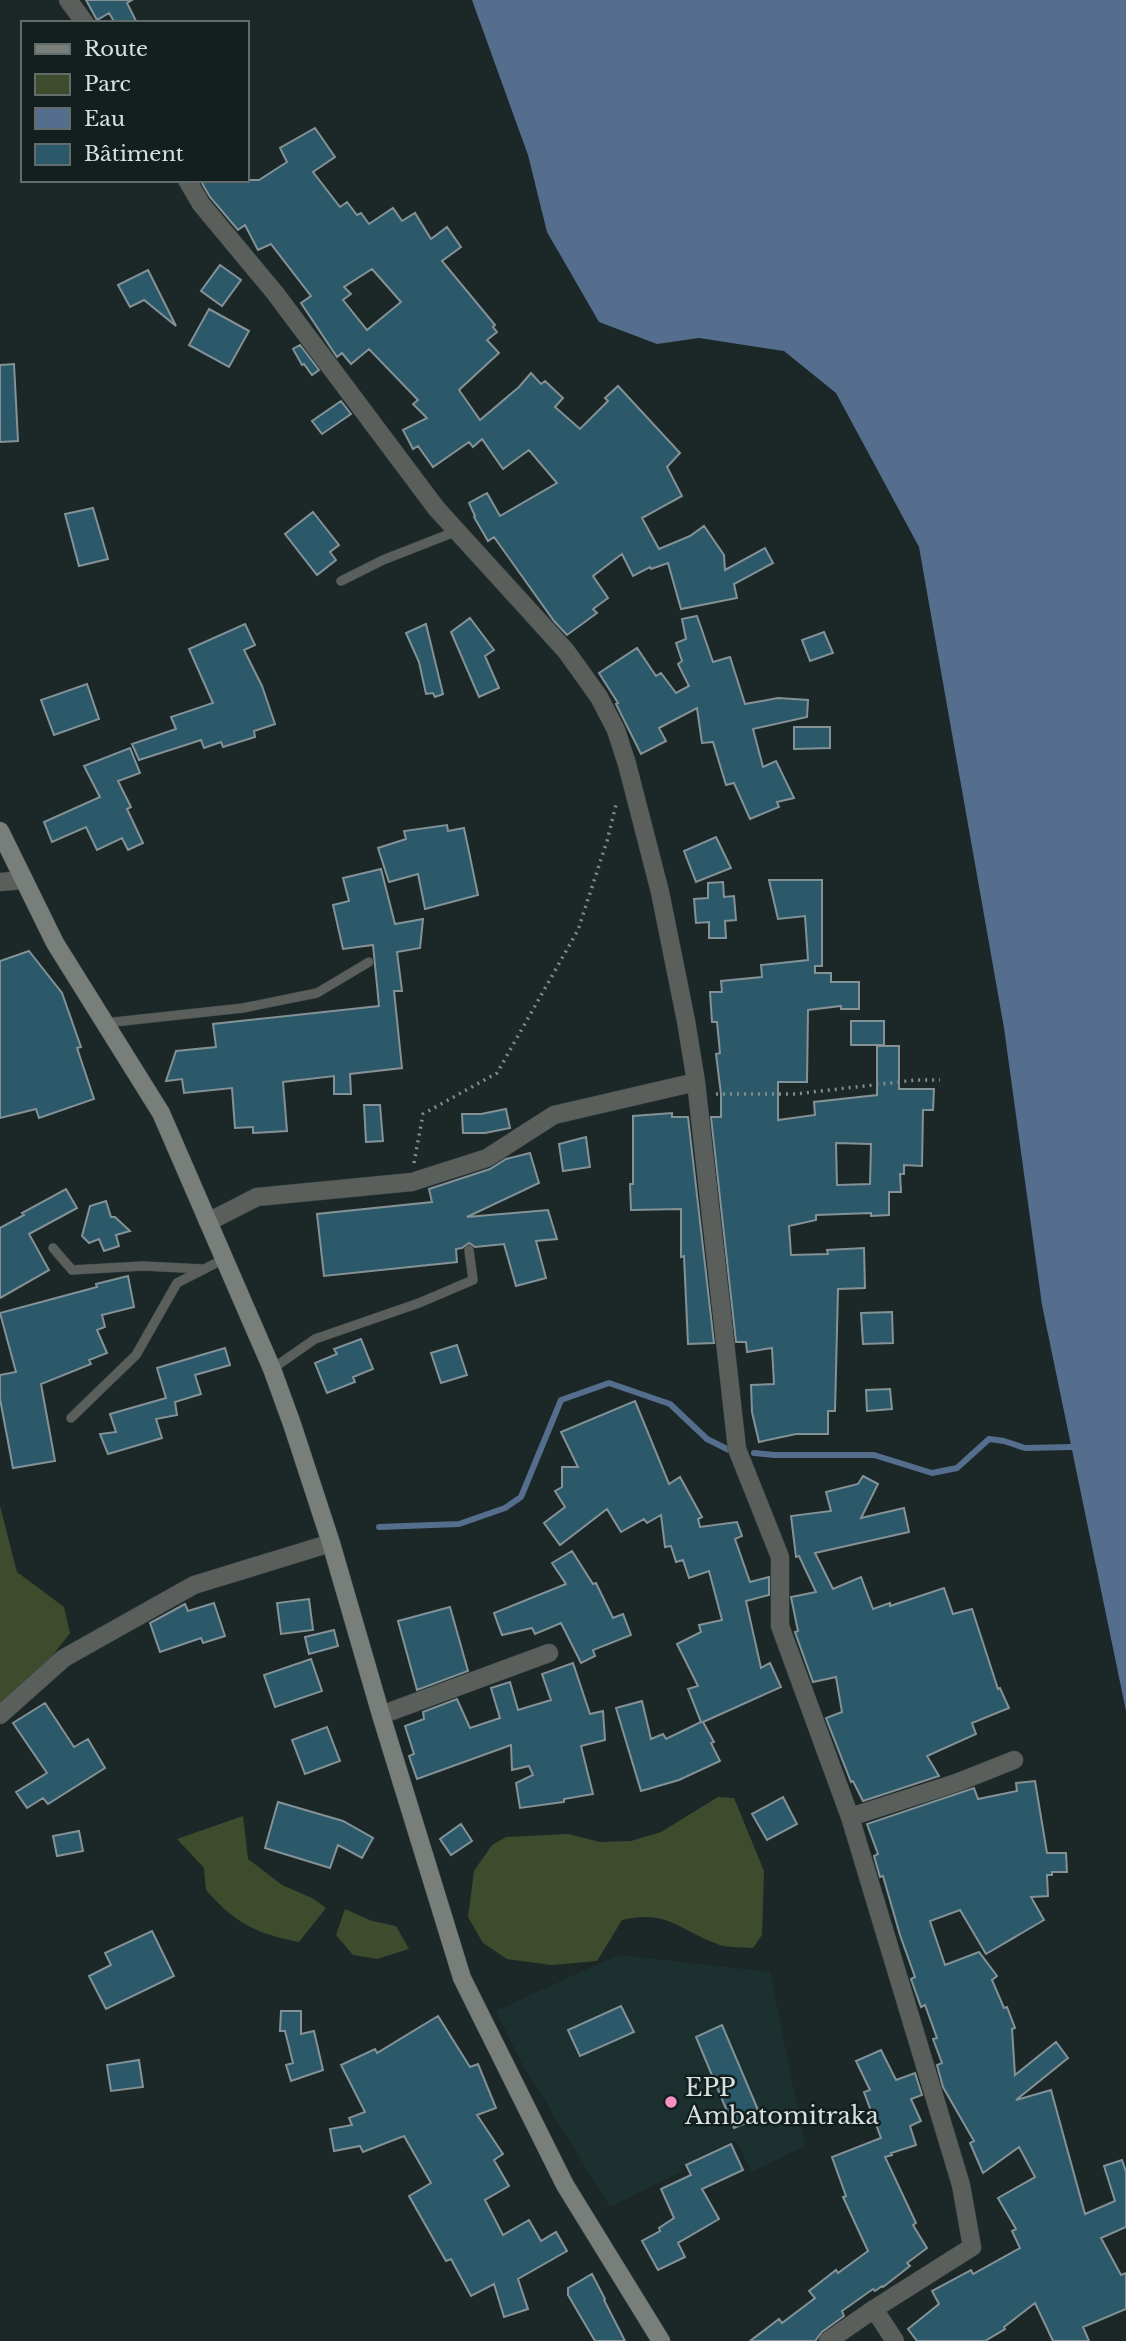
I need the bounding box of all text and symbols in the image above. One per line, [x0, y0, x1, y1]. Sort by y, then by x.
legend [21, 21, 248, 182]
text: Route [84, 36, 148, 62]
text: Parc [84, 71, 131, 97]
text: Eau [84, 106, 125, 132]
text: Bâtiment [84, 141, 184, 167]
place label: EPP Ambatomitraka [684, 2073, 880, 2130]
marker: EPP Ambatomitraka [663, 2094, 679, 2110]

